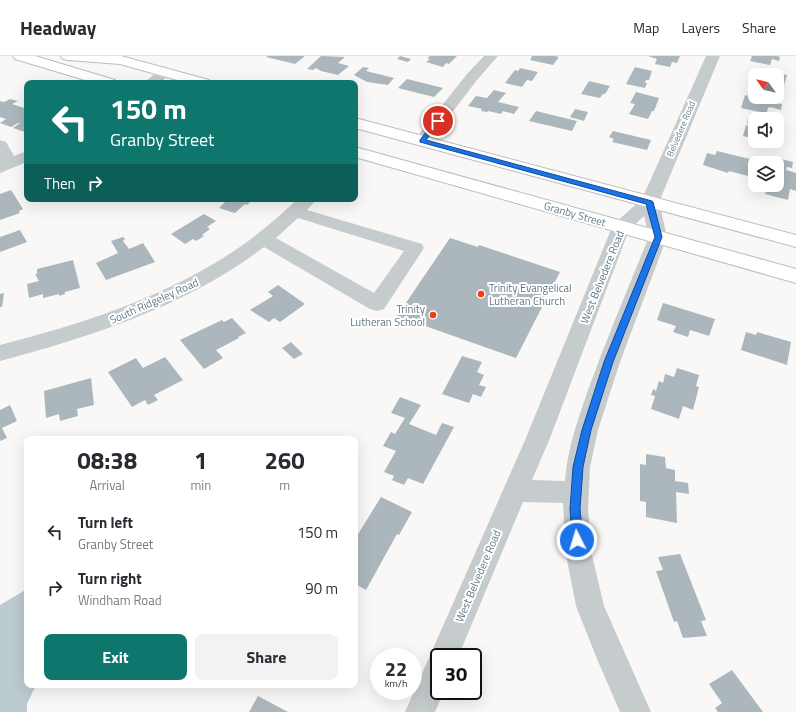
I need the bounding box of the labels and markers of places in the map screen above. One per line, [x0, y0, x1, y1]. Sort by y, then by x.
pin [421, 104, 455, 138]
place label: Trinity Evangelical Lutheran Church [489, 280, 572, 309]
marker: Trinity Evangelical Lutheran Church [476, 289, 486, 299]
place label: Trinity Lutheran School [350, 301, 426, 330]
marker: Trinity Lutheran School [428, 310, 438, 320]

